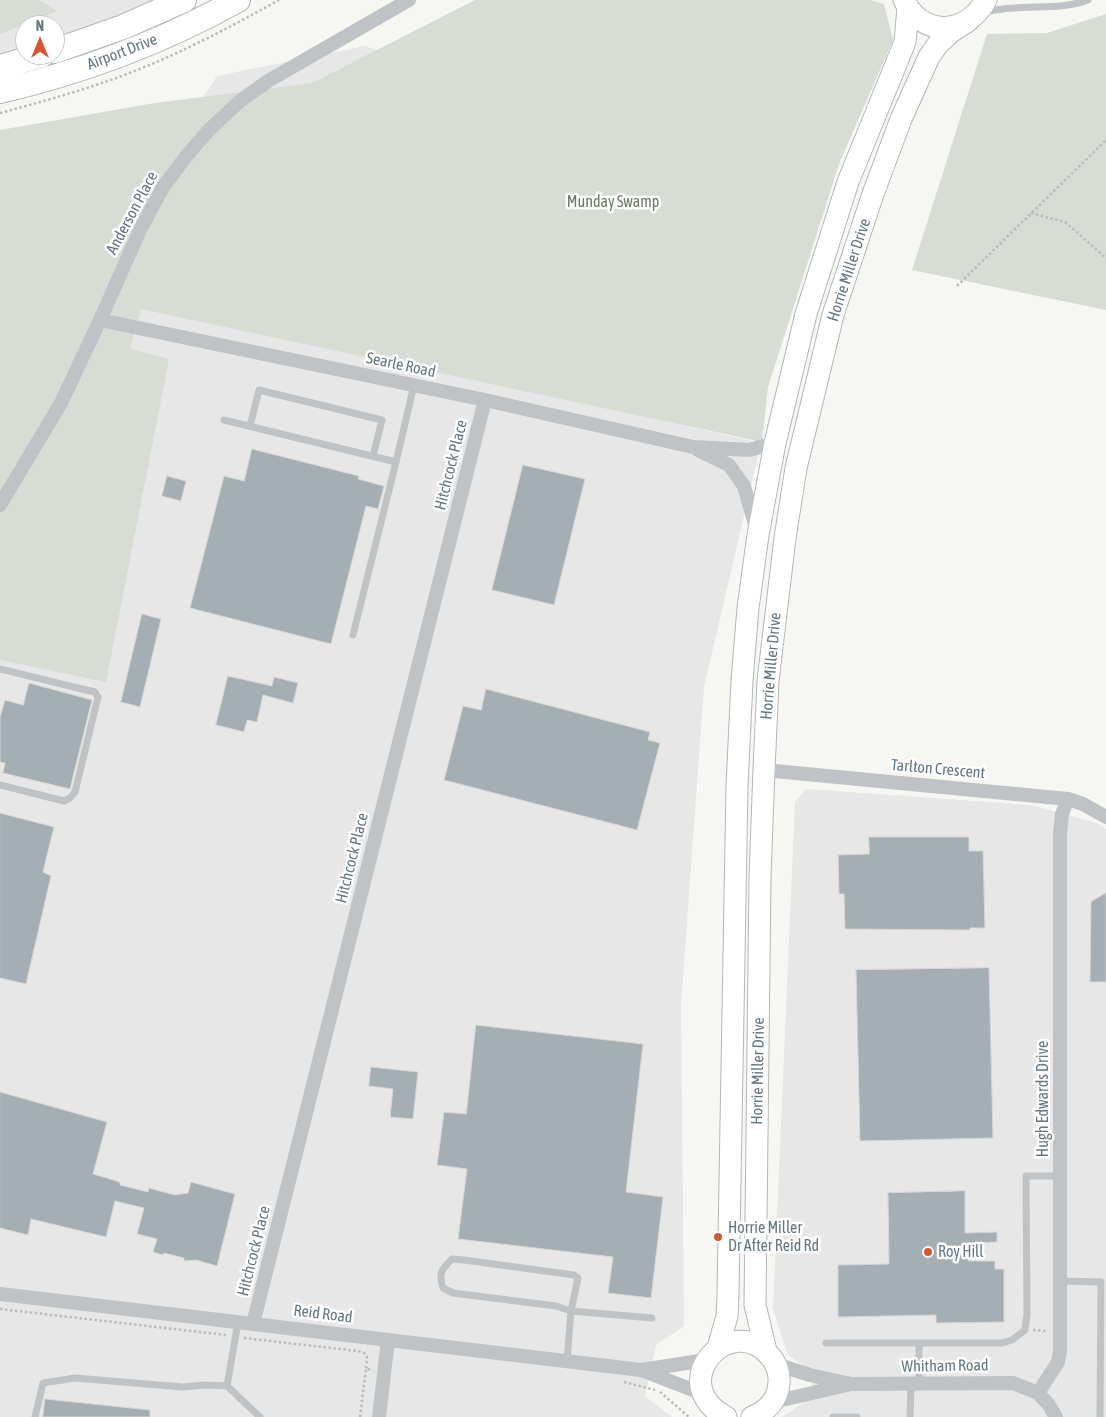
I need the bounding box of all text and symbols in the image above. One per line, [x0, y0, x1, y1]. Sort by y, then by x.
north arrow [15, 15, 65, 65]
text: N [36, 18, 44, 34]
street label: Airport Drive [84, 30, 160, 74]
street label: Anderson Place [102, 168, 162, 258]
park label: Munday Swamp [567, 192, 659, 212]
street label: Horrie Miller Drive [823, 216, 875, 324]
street label: Searle Road [365, 348, 437, 382]
street label: Hitchcock Place [431, 418, 471, 512]
street label: Horrie Miller Drive [757, 612, 785, 720]
street label: Tarlton Crescent [890, 755, 986, 783]
street label: Hitchcock Place [332, 811, 372, 905]
street label: Horrie Miller Drive [747, 1017, 769, 1125]
street label: Hugh Edwards Drive [1033, 1041, 1053, 1157]
street label: Hitchcock Place [234, 1204, 274, 1298]
place label: Horrie Miller Dr After Reid Rd [728, 1218, 819, 1256]
marker: Horrie Miller Dr After Reid Rd [712, 1231, 724, 1243]
place label: Roy Hill [938, 1242, 984, 1262]
marker: Roy Hill [922, 1246, 934, 1258]
street label: Reid Road [292, 1301, 354, 1327]
street label: Whitham Road [901, 1356, 989, 1376]

